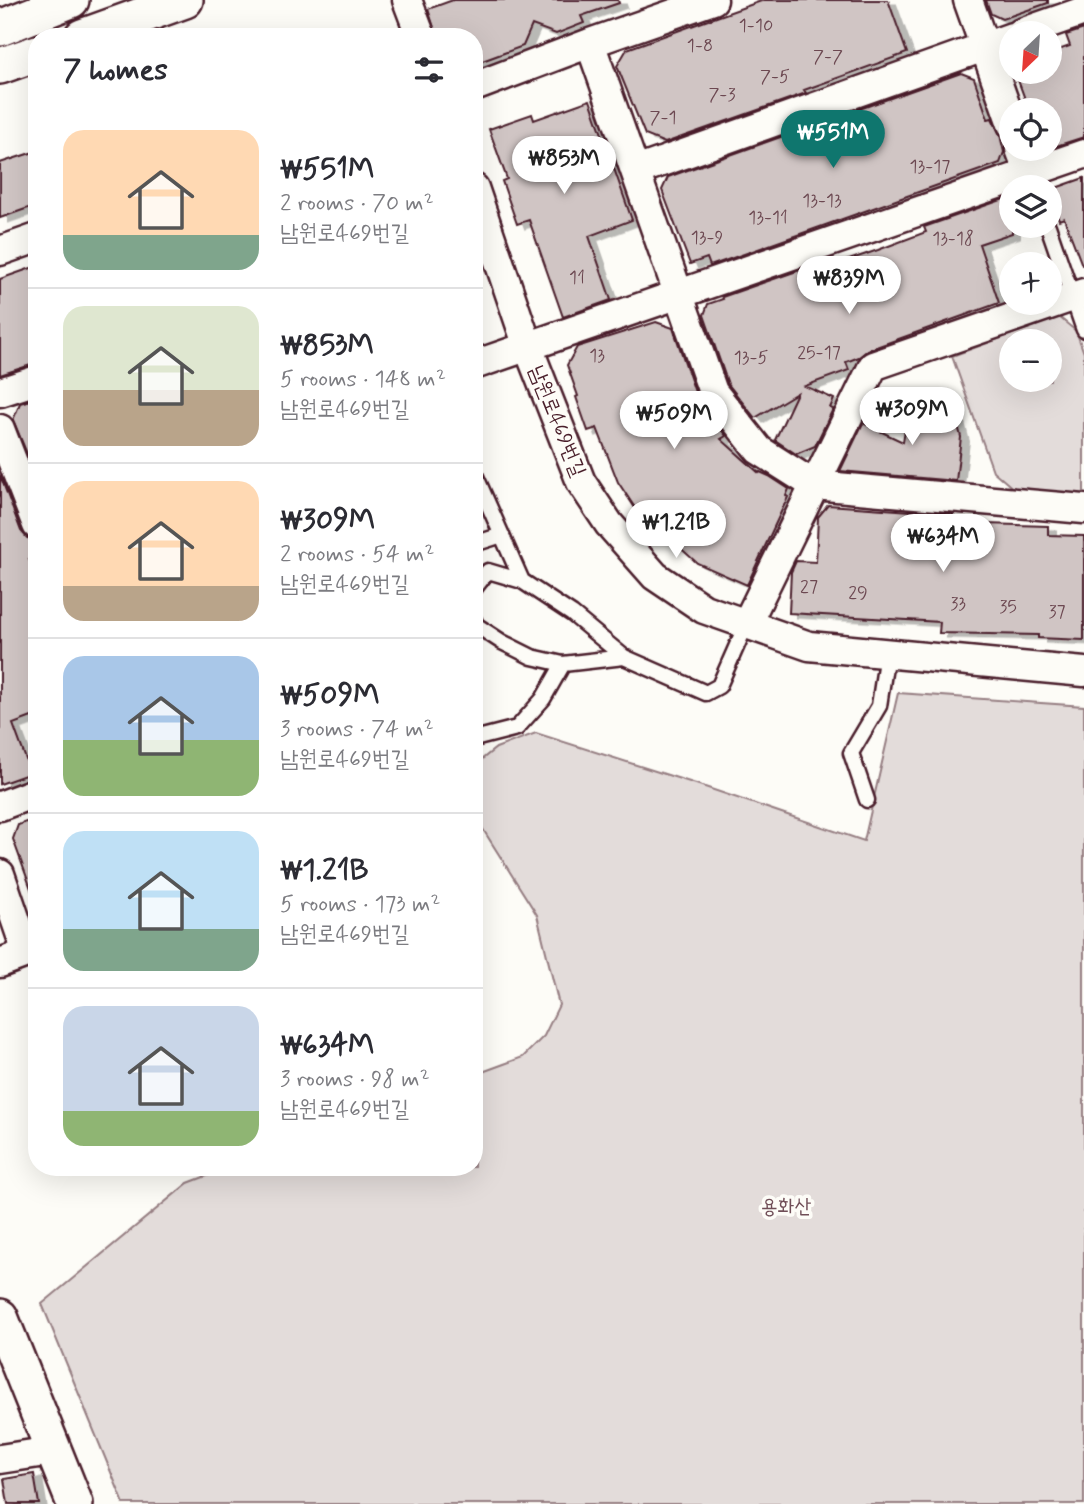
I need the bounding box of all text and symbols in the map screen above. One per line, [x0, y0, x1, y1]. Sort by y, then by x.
house number: 1-10 [739, 14, 773, 38]
north arrow [999, 21, 1062, 84]
map controls [999, 21, 1062, 392]
house number: 1-8 [687, 34, 713, 58]
house number: 7-7 [813, 45, 843, 69]
text: 7 homes [63, 51, 168, 90]
icon: filters [410, 51, 448, 89]
house number: 7-5 [760, 65, 790, 89]
house number: 7-3 [708, 83, 736, 107]
button: locate [999, 98, 1062, 161]
house number: 7-1 [649, 106, 677, 130]
pin: ₩551M [784, 110, 882, 170]
text: ₩551M [797, 118, 869, 148]
pin: ₩853M [515, 136, 613, 196]
text: ₩853M [528, 144, 600, 174]
text: ₩551M [280, 150, 374, 189]
house number: 13-17 [910, 155, 950, 179]
icon: home [119, 158, 203, 242]
button: layers [999, 175, 1062, 238]
text: 2 rooms · 70 m² [280, 189, 434, 219]
house number: 13-13 [802, 189, 842, 213]
house number: 13-11 [748, 206, 788, 230]
text: 남원로469번길 [280, 219, 409, 249]
house number: 13-9 [691, 226, 723, 250]
house number: 13-18 [932, 227, 974, 251]
button: + [999, 252, 1062, 315]
pin: ₩839M [800, 256, 898, 316]
text: ₩839M [813, 264, 885, 294]
house number: 11 [569, 266, 585, 290]
text: ₩853M [280, 326, 374, 365]
button: − [999, 329, 1062, 392]
icon: home [119, 334, 203, 418]
house number: 25-17 [797, 341, 841, 365]
house number: 13 [589, 344, 605, 368]
house number: 13-5 [734, 346, 768, 370]
street label: 남원로469번길 [522, 361, 592, 481]
text: 5 rooms · 148 m² [280, 365, 446, 395]
pin: ₩309M [863, 388, 961, 447]
pin: ₩509M [625, 392, 723, 451]
text: 남원로469번길 [280, 395, 409, 425]
text: ₩309M [876, 395, 948, 425]
text: ₩509M [636, 399, 712, 429]
pin: ₩1.21B [619, 500, 733, 560]
text: ₩309M [280, 501, 375, 540]
text: ₩1.21B [642, 508, 710, 538]
icon: home [119, 509, 203, 593]
pin: ₩634M [894, 514, 992, 574]
text: ₩634M [907, 522, 979, 552]
text: 2 rooms · 54 m² [280, 540, 434, 570]
text: 남원로469번길 [280, 570, 409, 600]
house number: 27 [800, 575, 818, 599]
house number: 29 [848, 581, 868, 605]
house number: 33 [950, 592, 966, 616]
house number: 35 [999, 595, 1017, 619]
house number: 37 [1048, 600, 1066, 624]
text: ₩509M [280, 676, 380, 715]
icon: home [119, 684, 203, 768]
text: 3 rooms · 74 m² [280, 715, 434, 745]
text: 남원로469번길 [280, 745, 409, 775]
text: ₩1.21B [280, 851, 369, 890]
icon: home [119, 859, 203, 943]
text: 5 rooms · 173 m² [280, 890, 440, 920]
text: 남원로469번길 [280, 920, 409, 950]
text: ₩634M [280, 1026, 374, 1065]
icon: home [119, 1034, 203, 1118]
text: 3 rooms · 98 m² [280, 1065, 430, 1095]
text: 남원로469번길 [280, 1095, 409, 1125]
park label: 용화산 [761, 1193, 811, 1221]

